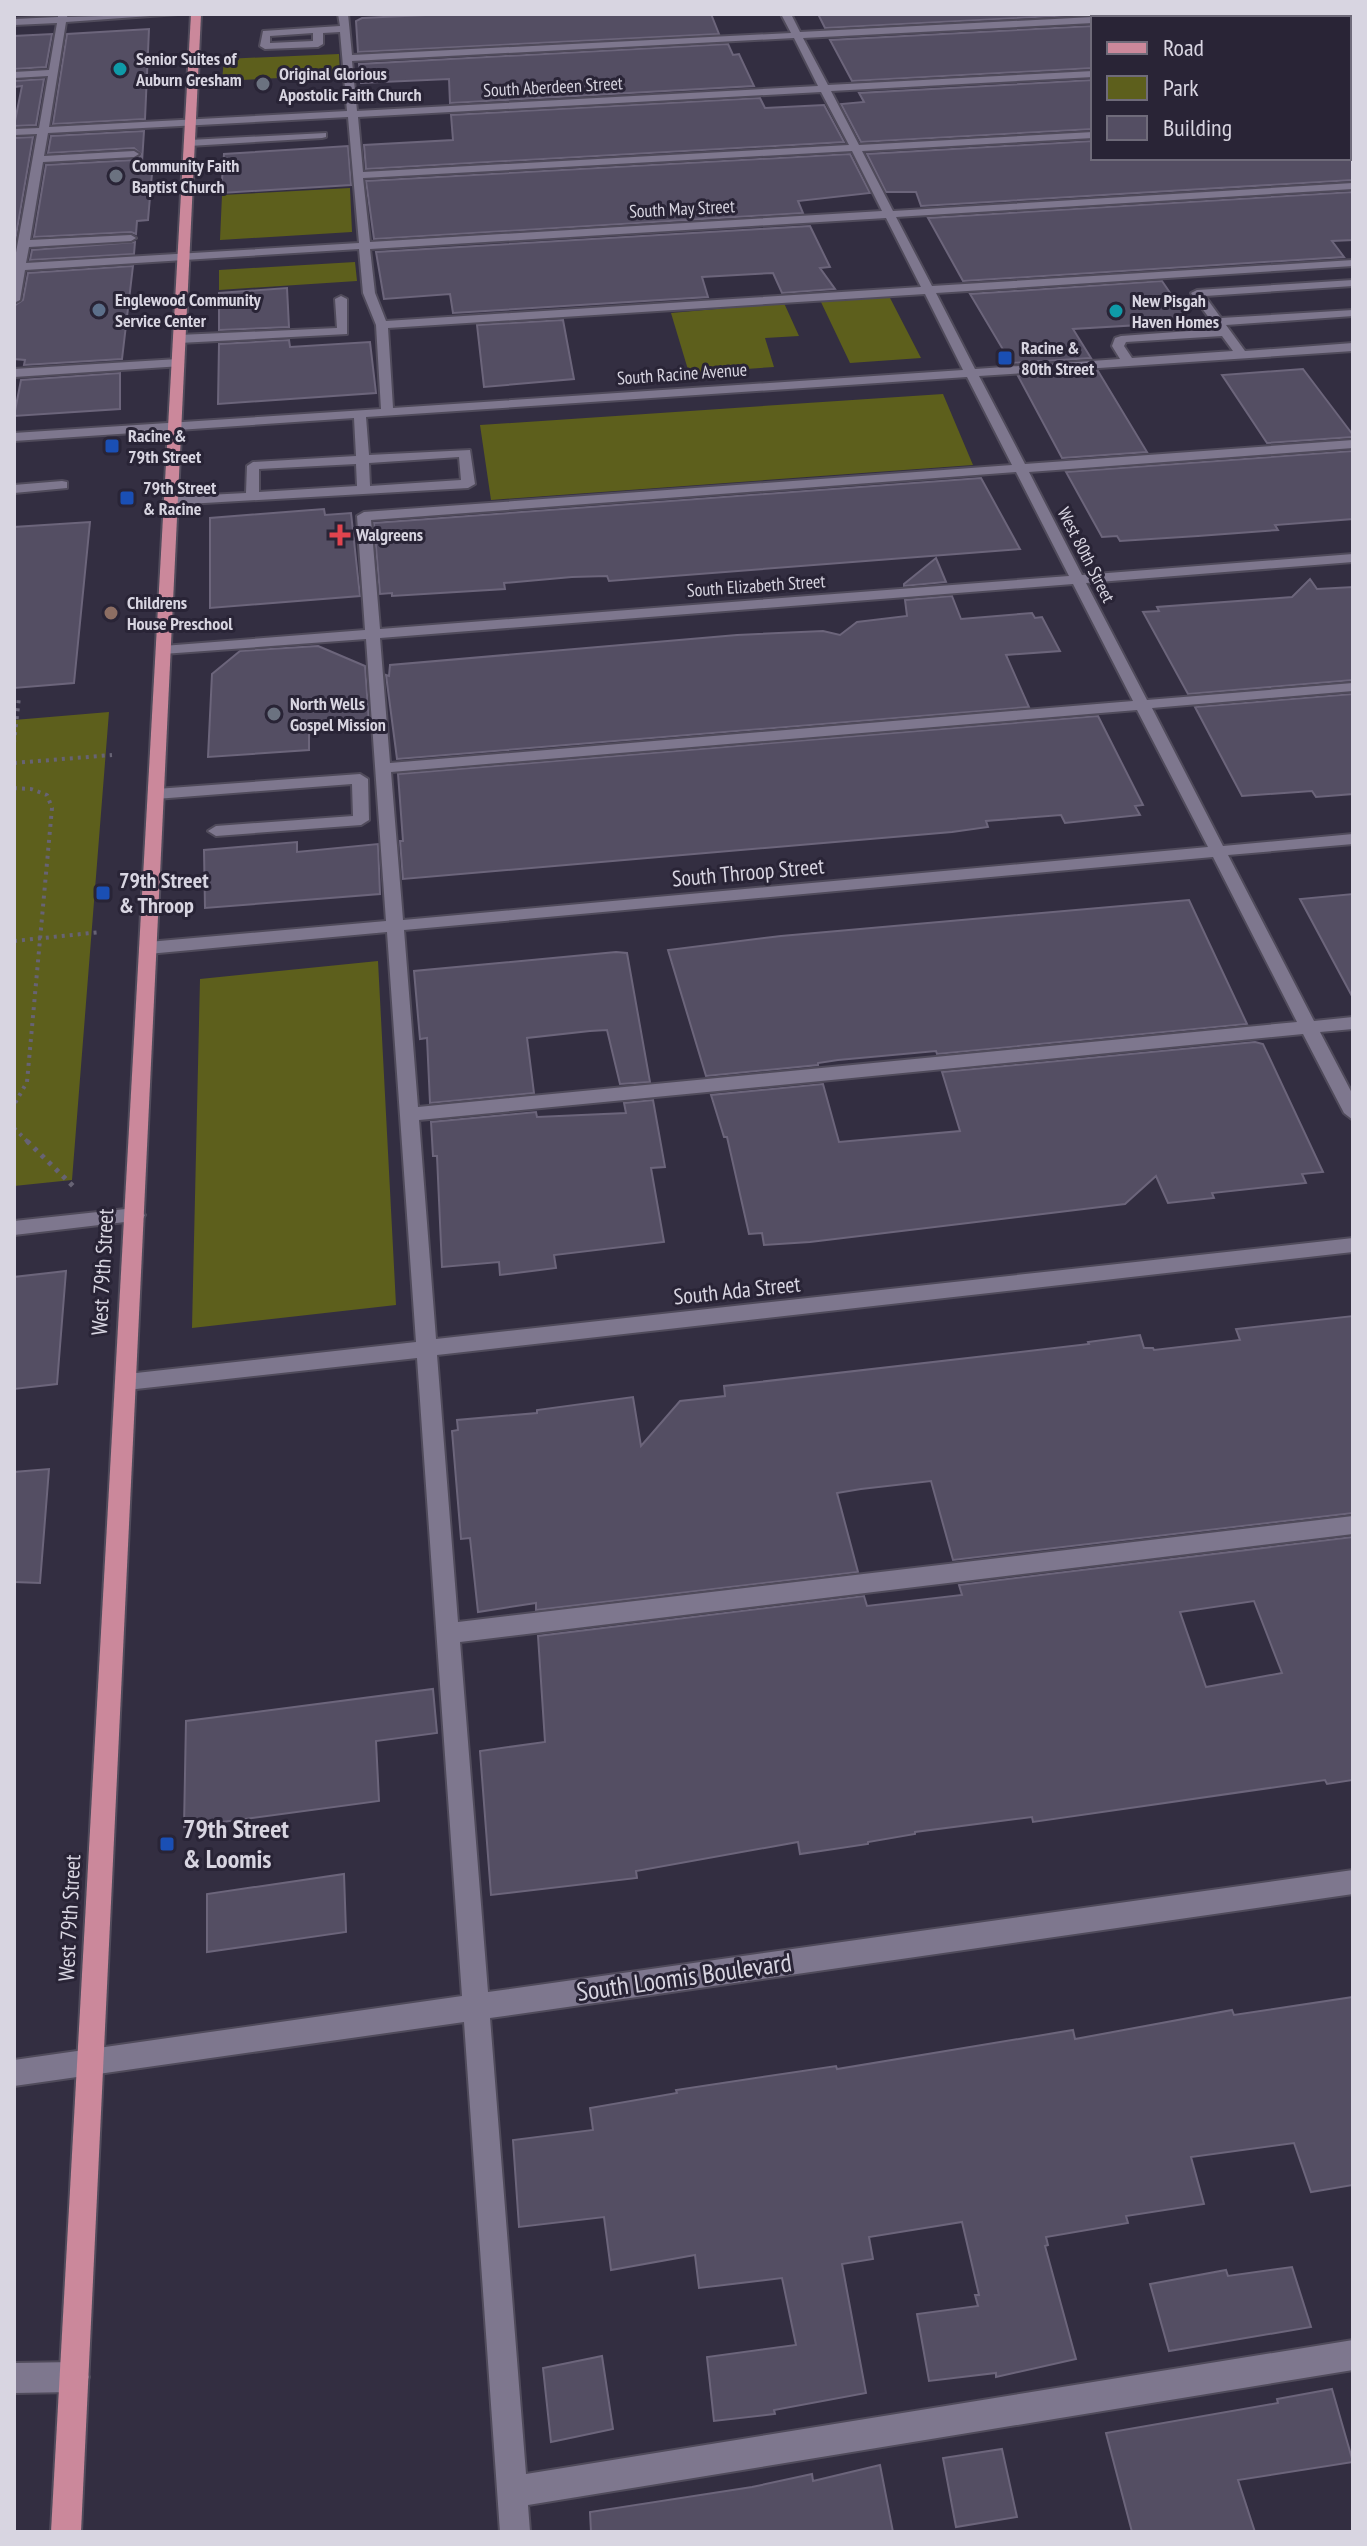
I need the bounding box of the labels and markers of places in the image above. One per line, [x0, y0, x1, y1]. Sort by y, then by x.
place label: Senior Suites of Auburn Gresham [135, 47, 242, 91]
marker: Senior Suites of Auburn Gresham [111, 60, 129, 78]
place label: Original Glorious Apostolic Faith Church [278, 62, 422, 106]
marker: Original Glorious Apostolic Faith Church [254, 75, 272, 93]
place label: Community Faith Baptist Church [132, 154, 239, 198]
marker: Community Faith Baptist Church [107, 167, 125, 185]
place label: Englewood Community Service Center [115, 288, 262, 332]
place label: New Pisgah Haven Homes [1132, 289, 1219, 333]
marker: Englewood Community Service Center [90, 301, 108, 319]
marker: New Pisgah Haven Homes [1107, 302, 1125, 320]
place label: Racine & 80th Street [1021, 336, 1095, 380]
marker: Racine & 80th Street [996, 349, 1014, 367]
place label: Racine & 79th Street [128, 424, 202, 468]
marker: Racine & 79th Street [103, 437, 121, 455]
place label: 79th Street & Racine [143, 476, 217, 520]
marker: 79th Street & Racine [118, 489, 136, 507]
place label: Walgreens [355, 523, 423, 546]
marker: Walgreens [331, 526, 349, 544]
place label: Childrens House Preschool [127, 591, 233, 635]
marker: Childrens House Preschool [102, 604, 120, 622]
place label: North Wells Gospel Mission [290, 692, 386, 736]
marker: North Wells Gospel Mission [265, 705, 283, 723]
place label: 79th Street & Throop [119, 866, 209, 919]
marker: 79th Street & Throop [94, 884, 112, 902]
place label: 79th Street & Loomis [183, 1812, 289, 1875]
marker: 79th Street & Loomis [158, 1835, 176, 1853]

